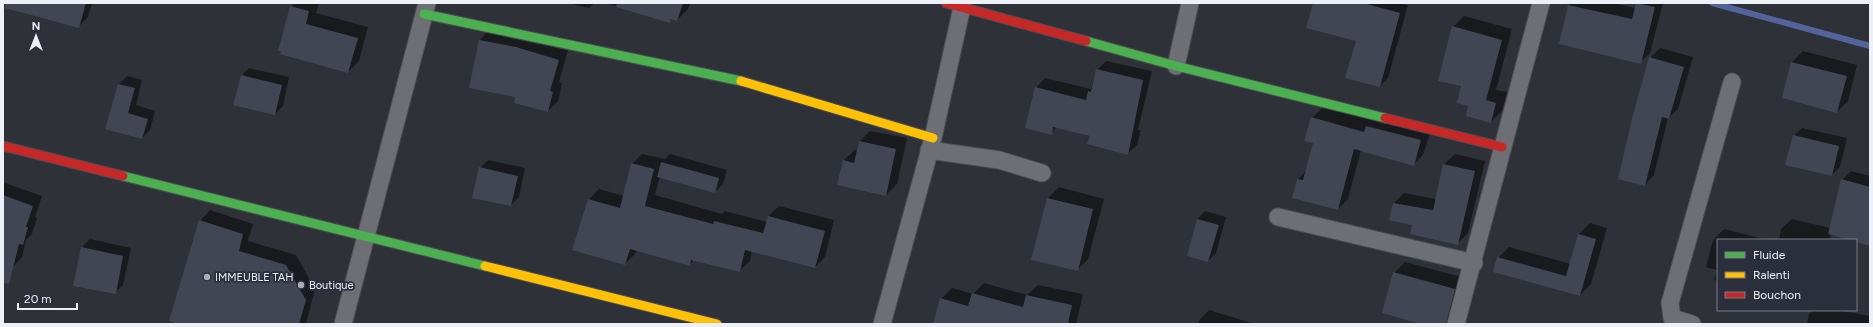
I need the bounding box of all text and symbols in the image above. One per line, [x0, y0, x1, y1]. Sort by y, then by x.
north arrow [16, 16, 56, 56]
text: N [32, 20, 40, 33]
legend [1717, 239, 1857, 311]
text: Fluide [1753, 248, 1786, 262]
text: Ralenti [1753, 268, 1790, 282]
place label: IMMEUBLE TAH [215, 271, 294, 284]
marker: IMMEUBLE TAH [202, 272, 212, 282]
place label: Boutique [309, 279, 353, 292]
marker: Boutique [296, 280, 306, 290]
scale bar [18, 285, 77, 311]
text: Bouchon [1753, 288, 1801, 302]
text: 20 m [24, 292, 52, 306]

